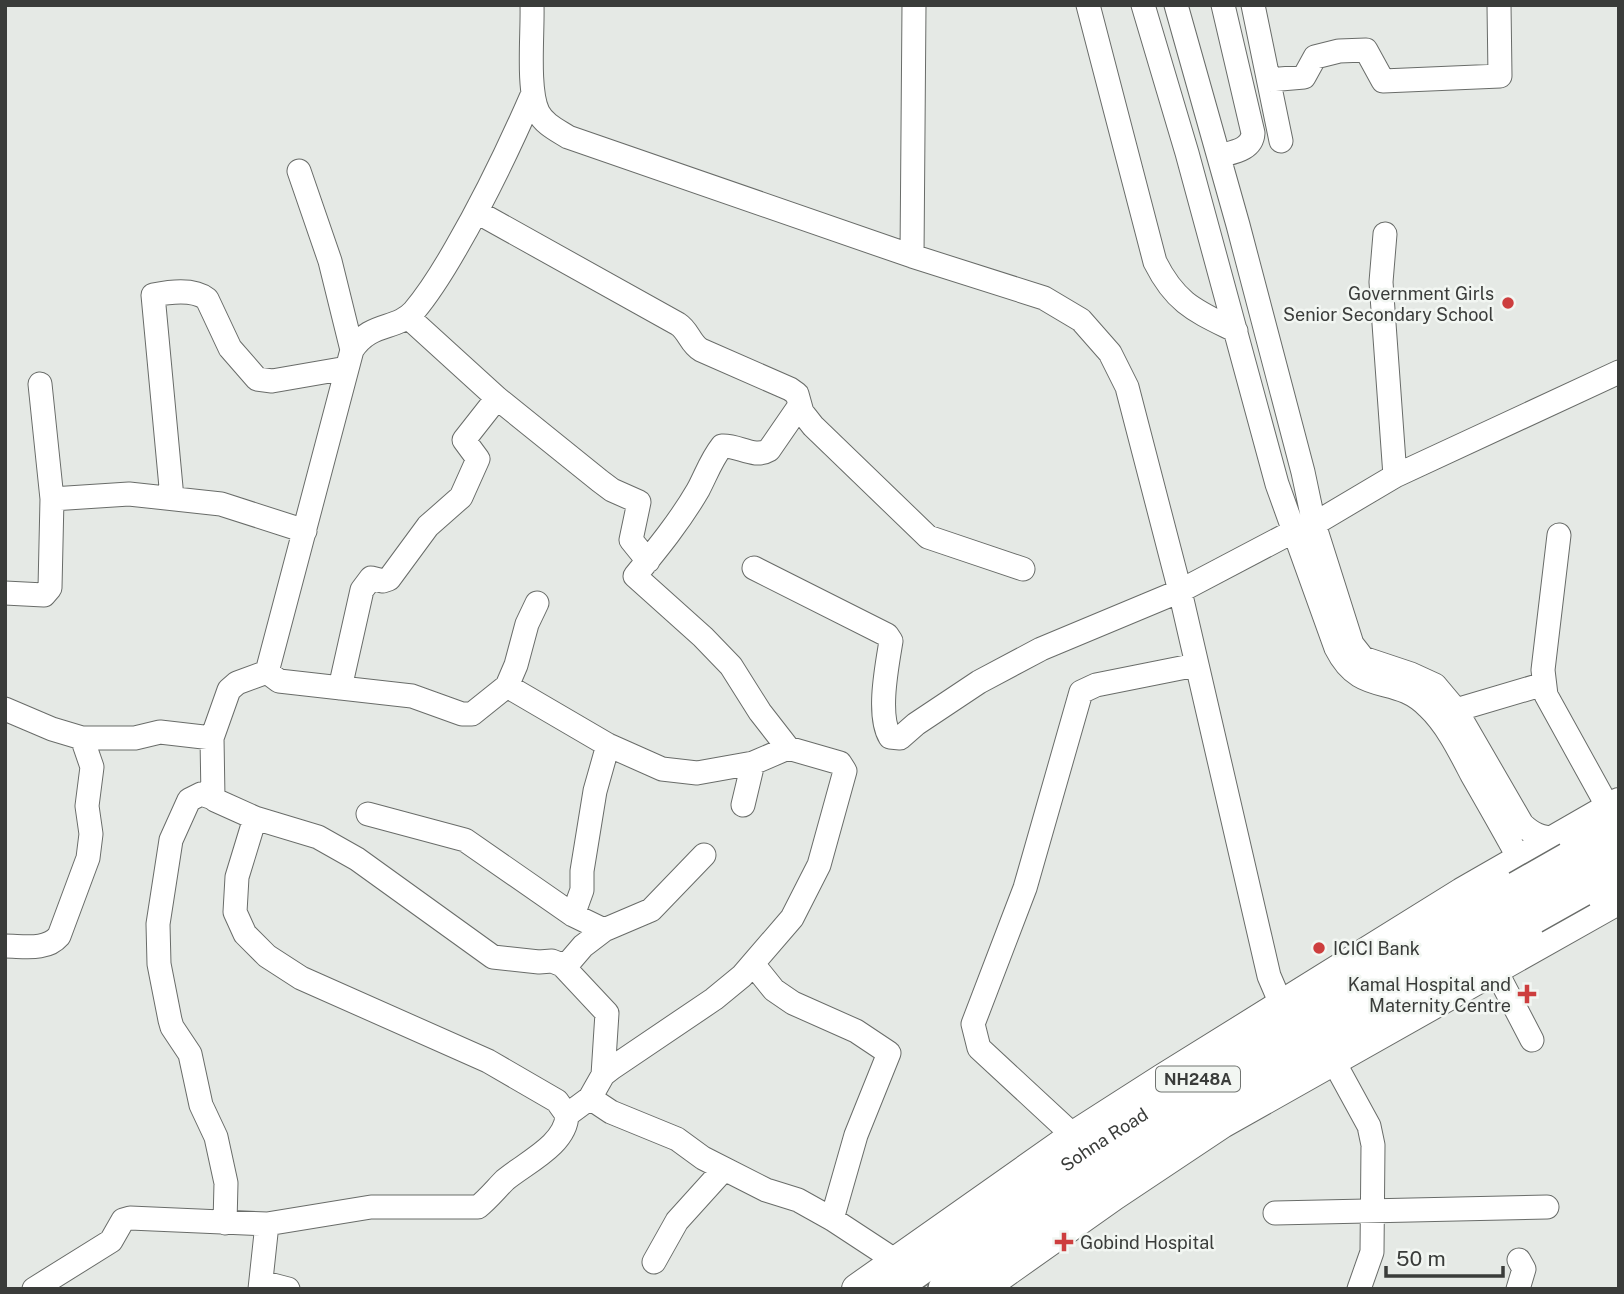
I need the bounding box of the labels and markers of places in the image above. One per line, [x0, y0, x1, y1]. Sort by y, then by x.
place label: Government Girls Senior Secondary School [1283, 283, 1494, 325]
marker: Government Girls Senior Secondary School [1500, 295, 1516, 311]
place label: ICICI Bank [1333, 938, 1420, 959]
marker: ICICI Bank [1311, 940, 1327, 956]
place label: Kamal Hospital and Maternity Centre [1348, 974, 1511, 1016]
marker: Kamal Hospital and Maternity Centre [1517, 984, 1537, 1004]
marker: Gobind Hospital [1054, 1232, 1074, 1252]
place label: Gobind Hospital [1080, 1232, 1215, 1253]

